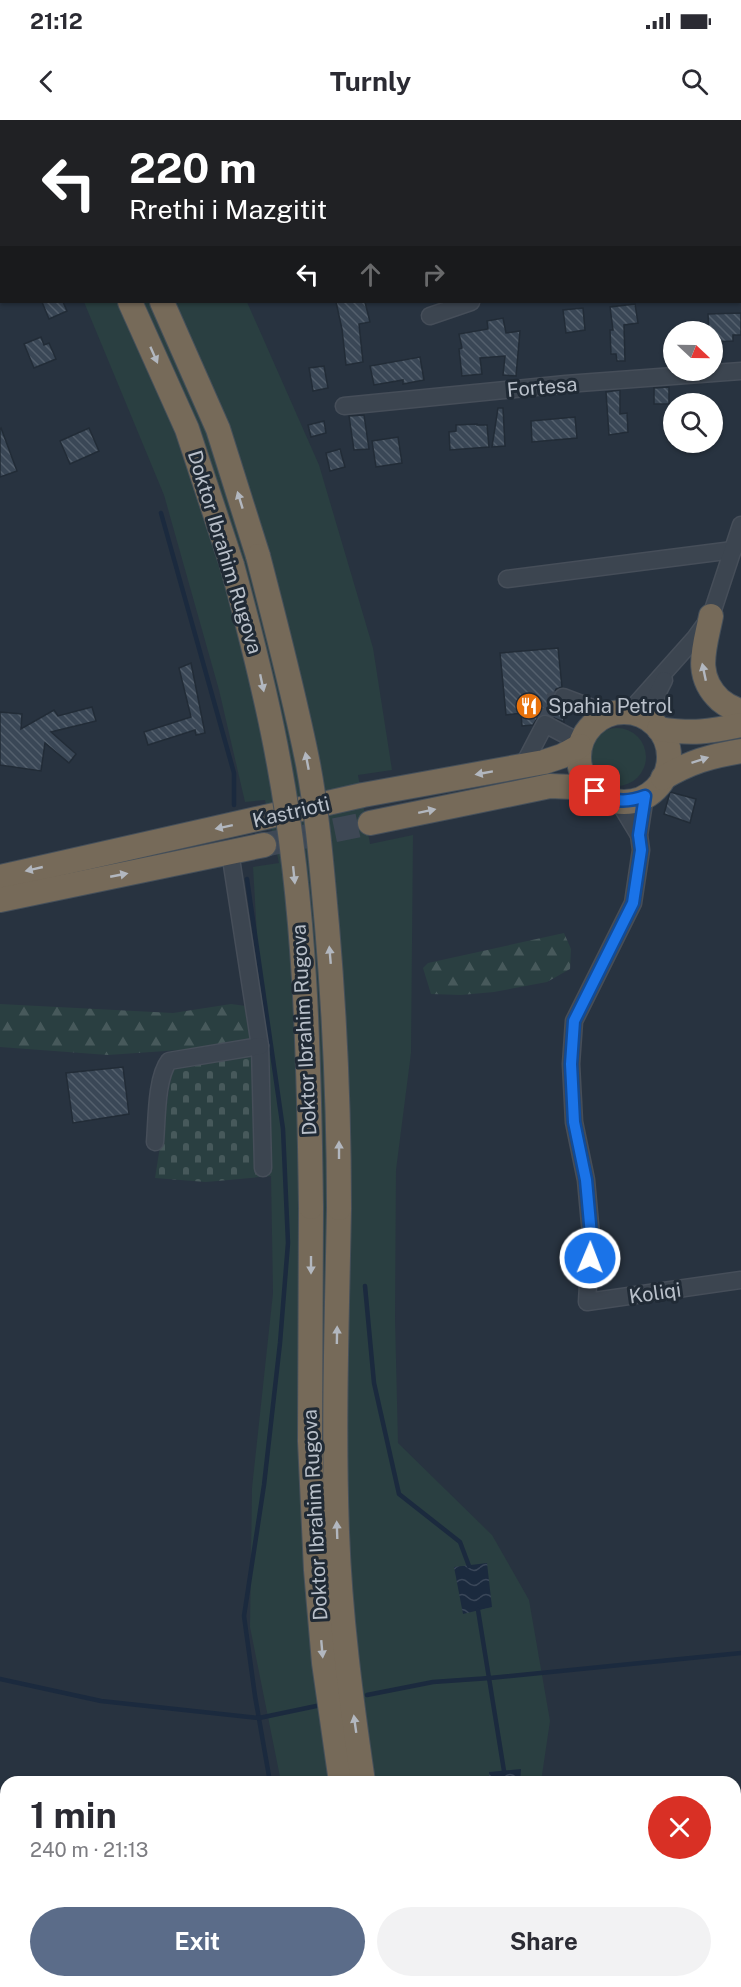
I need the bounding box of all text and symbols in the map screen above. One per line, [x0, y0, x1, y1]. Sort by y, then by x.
text: 21:12 [30, 8, 83, 34]
icon: back [30, 65, 63, 98]
text: Turnly [330, 65, 411, 97]
icon: search [678, 65, 711, 98]
text: 220 m [129, 143, 257, 192]
icon: left [30, 144, 108, 222]
text: Rrethi i Mazgitit [129, 193, 327, 225]
icon: left [291, 258, 324, 291]
icon: ahead [354, 258, 387, 291]
icon: right [417, 258, 450, 291]
north arrow [663, 321, 723, 381]
map controls [663, 321, 723, 453]
one-way arrow [150, 346, 160, 364]
street label: Fortesa [506, 372, 578, 402]
button: search [663, 393, 723, 453]
street label: Doktor Ibrahim Rugova [183, 447, 267, 657]
one-way arrow [235, 491, 244, 509]
one-way arrow [699, 663, 709, 681]
one-way arrow [258, 673, 268, 692]
restaurant icon: Spahia Petrol [514, 691, 544, 721]
place label: Spahia Petrol [548, 694, 673, 718]
one-way arrow [302, 752, 311, 771]
one-way arrow [691, 754, 709, 764]
pin [569, 765, 620, 816]
one-way arrow [474, 769, 493, 778]
icon: arrive [578, 774, 611, 807]
street label: Kastrioti [250, 791, 332, 833]
one-way arrow [418, 806, 437, 815]
one-way arrow [214, 823, 233, 832]
one-way arrow [24, 864, 43, 874]
one-way arrow [289, 865, 299, 884]
one-way arrow [109, 870, 128, 879]
street label: Doktor Ibrahim Rugova [286, 924, 322, 1136]
one-way arrow [325, 945, 335, 964]
one-way arrow [334, 1140, 344, 1159]
position arrow [558, 1226, 622, 1290]
one-way arrow [306, 1256, 316, 1275]
street label: Koliqi [627, 1277, 683, 1309]
one-way arrow [332, 1326, 342, 1345]
street label: Doktor Ibrahim Rugova [297, 1409, 333, 1621]
one-way arrow [333, 1521, 342, 1540]
one-way arrow [318, 1639, 327, 1658]
one-way arrow [351, 1714, 360, 1733]
text: 1 min [30, 1794, 117, 1836]
button: close [648, 1796, 711, 1859]
text: 240 m · 21:13 [30, 1838, 148, 1862]
button: Exit [30, 1907, 365, 1976]
button: Share [377, 1907, 711, 1976]

